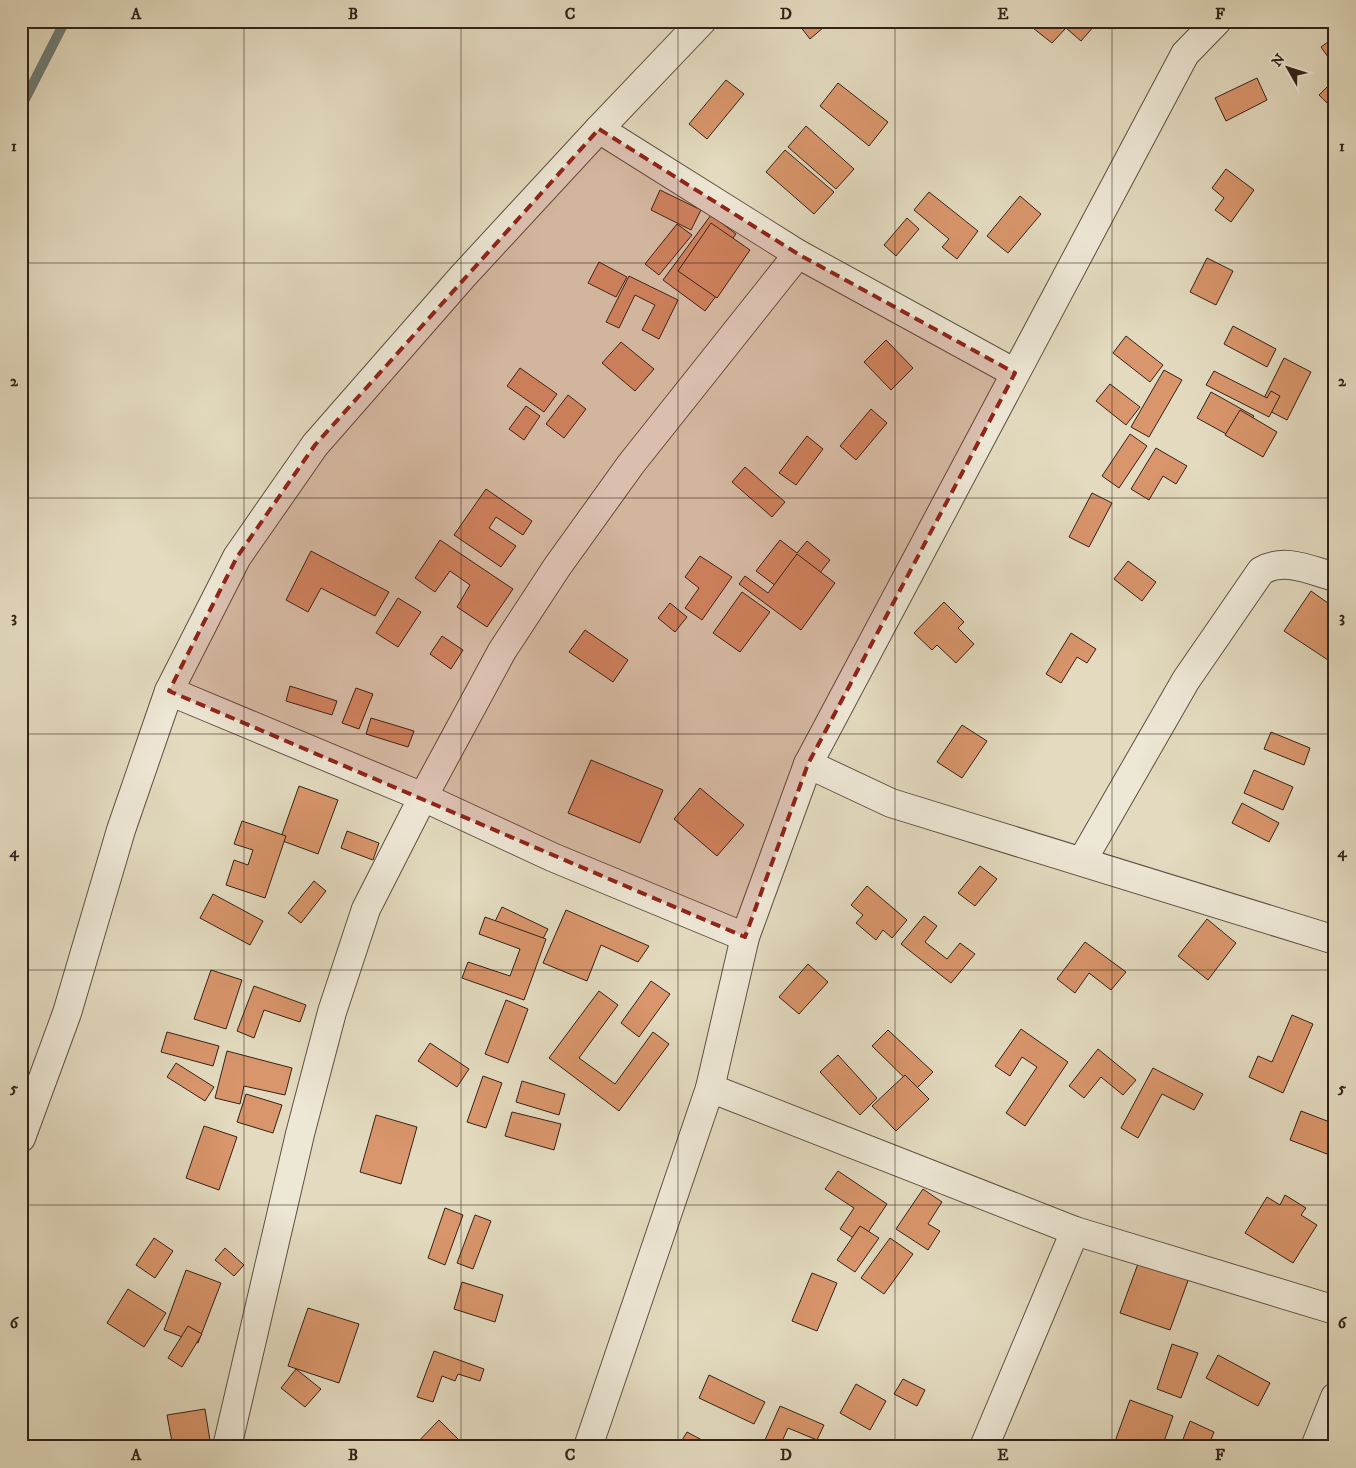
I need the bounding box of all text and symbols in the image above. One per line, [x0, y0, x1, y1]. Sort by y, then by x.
text: A [130, 4, 142, 24]
text: B [348, 4, 358, 24]
text: C [565, 4, 575, 24]
text: D [780, 4, 792, 24]
text: E [997, 4, 1009, 24]
text: F [1215, 4, 1225, 24]
north arrow [1264, 42, 1314, 92]
text: N [1268, 50, 1290, 71]
text: 1 [11, 136, 17, 156]
text: 1 [1339, 136, 1345, 156]
text: 2 [10, 371, 19, 391]
text: 2 [1338, 371, 1347, 391]
text: 3 [11, 607, 17, 627]
text: 3 [1339, 607, 1345, 627]
text: 4 [8, 842, 19, 862]
text: 4 [1336, 842, 1347, 862]
text: 5 [9, 1078, 18, 1098]
text: 5 [1337, 1078, 1346, 1098]
text: 6 [10, 1313, 20, 1333]
text: 6 [1338, 1313, 1348, 1333]
text: A [130, 1445, 142, 1465]
text: B [348, 1445, 358, 1465]
text: C [565, 1445, 575, 1465]
text: D [780, 1445, 792, 1465]
text: E [997, 1445, 1009, 1465]
text: F [1215, 1445, 1225, 1465]

